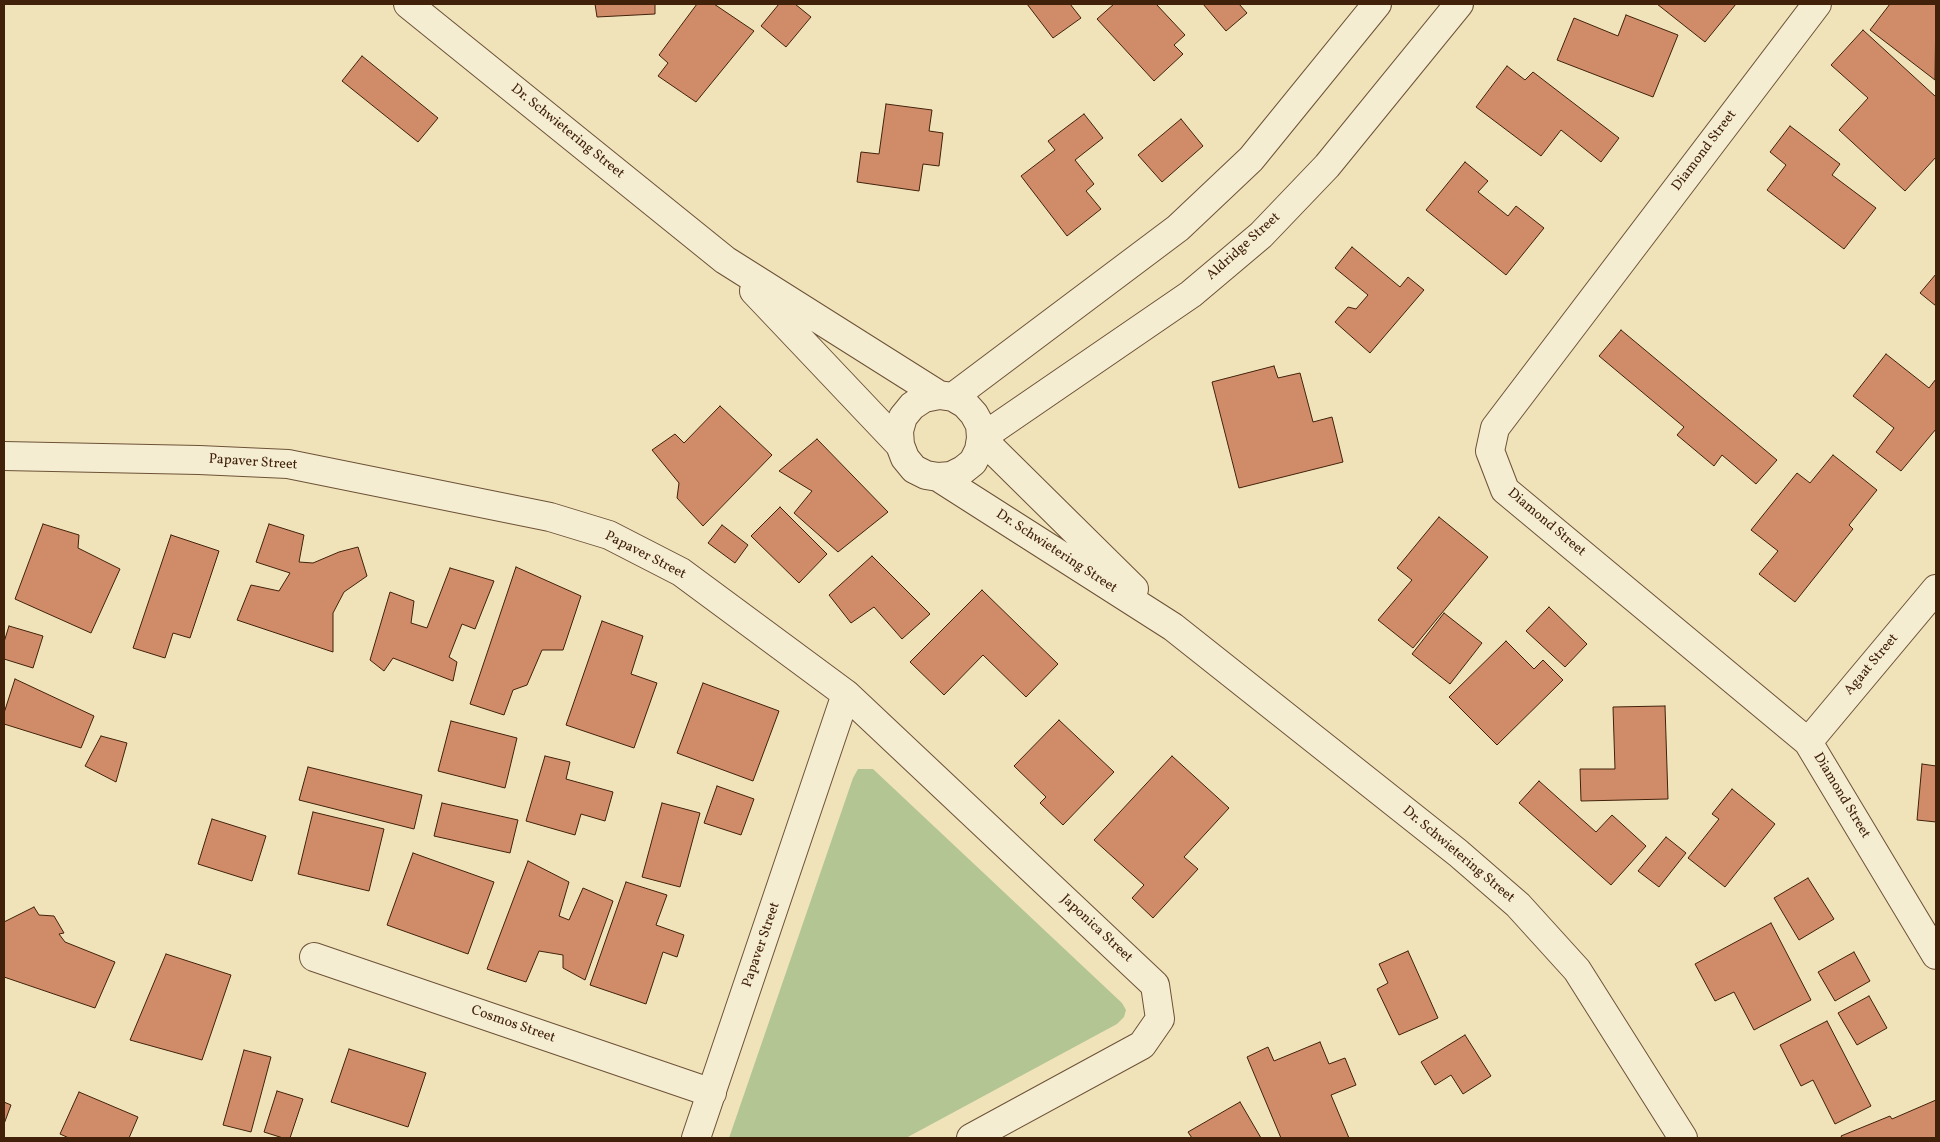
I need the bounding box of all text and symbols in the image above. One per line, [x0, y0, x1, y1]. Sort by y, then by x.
street label: Dr. Schwietering Street [507, 81, 627, 183]
street label: Diamond Street [1669, 107, 1741, 195]
street label: Aldridge Street [1204, 210, 1284, 284]
street label: Papaver Street [208, 452, 298, 474]
street label: Diamond Street [1503, 485, 1589, 561]
street label: Dr. Schwietering Street [992, 506, 1120, 598]
street label: Papaver Street [602, 528, 688, 584]
street label: Agaat Street [1841, 631, 1903, 699]
street label: Diamond Street [1809, 750, 1873, 842]
street label: Dr. Schwietering Street [1399, 803, 1517, 907]
street label: Japonica Street [1057, 891, 1135, 967]
street label: Papaver Street [740, 900, 784, 990]
street label: Cosmos Street [469, 1003, 557, 1047]

